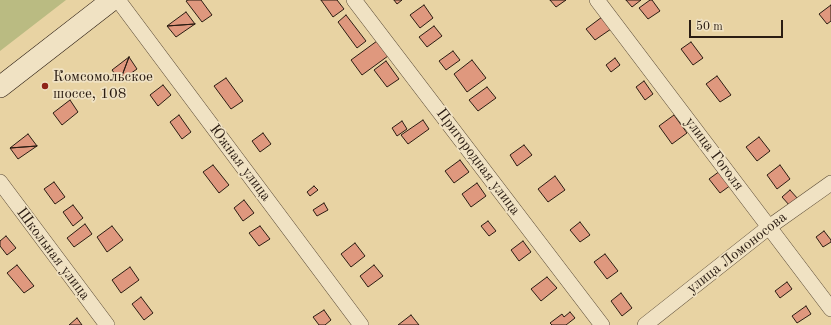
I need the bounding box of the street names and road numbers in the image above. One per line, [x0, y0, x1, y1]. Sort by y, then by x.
street label: Пригородная улица [432, 105, 524, 219]
street label: улица Гоголя [681, 114, 747, 194]
street label: Южная улица [205, 121, 275, 205]
street label: Школьная улица [12, 204, 94, 304]
street label: улица Ломоносова [683, 208, 791, 298]

